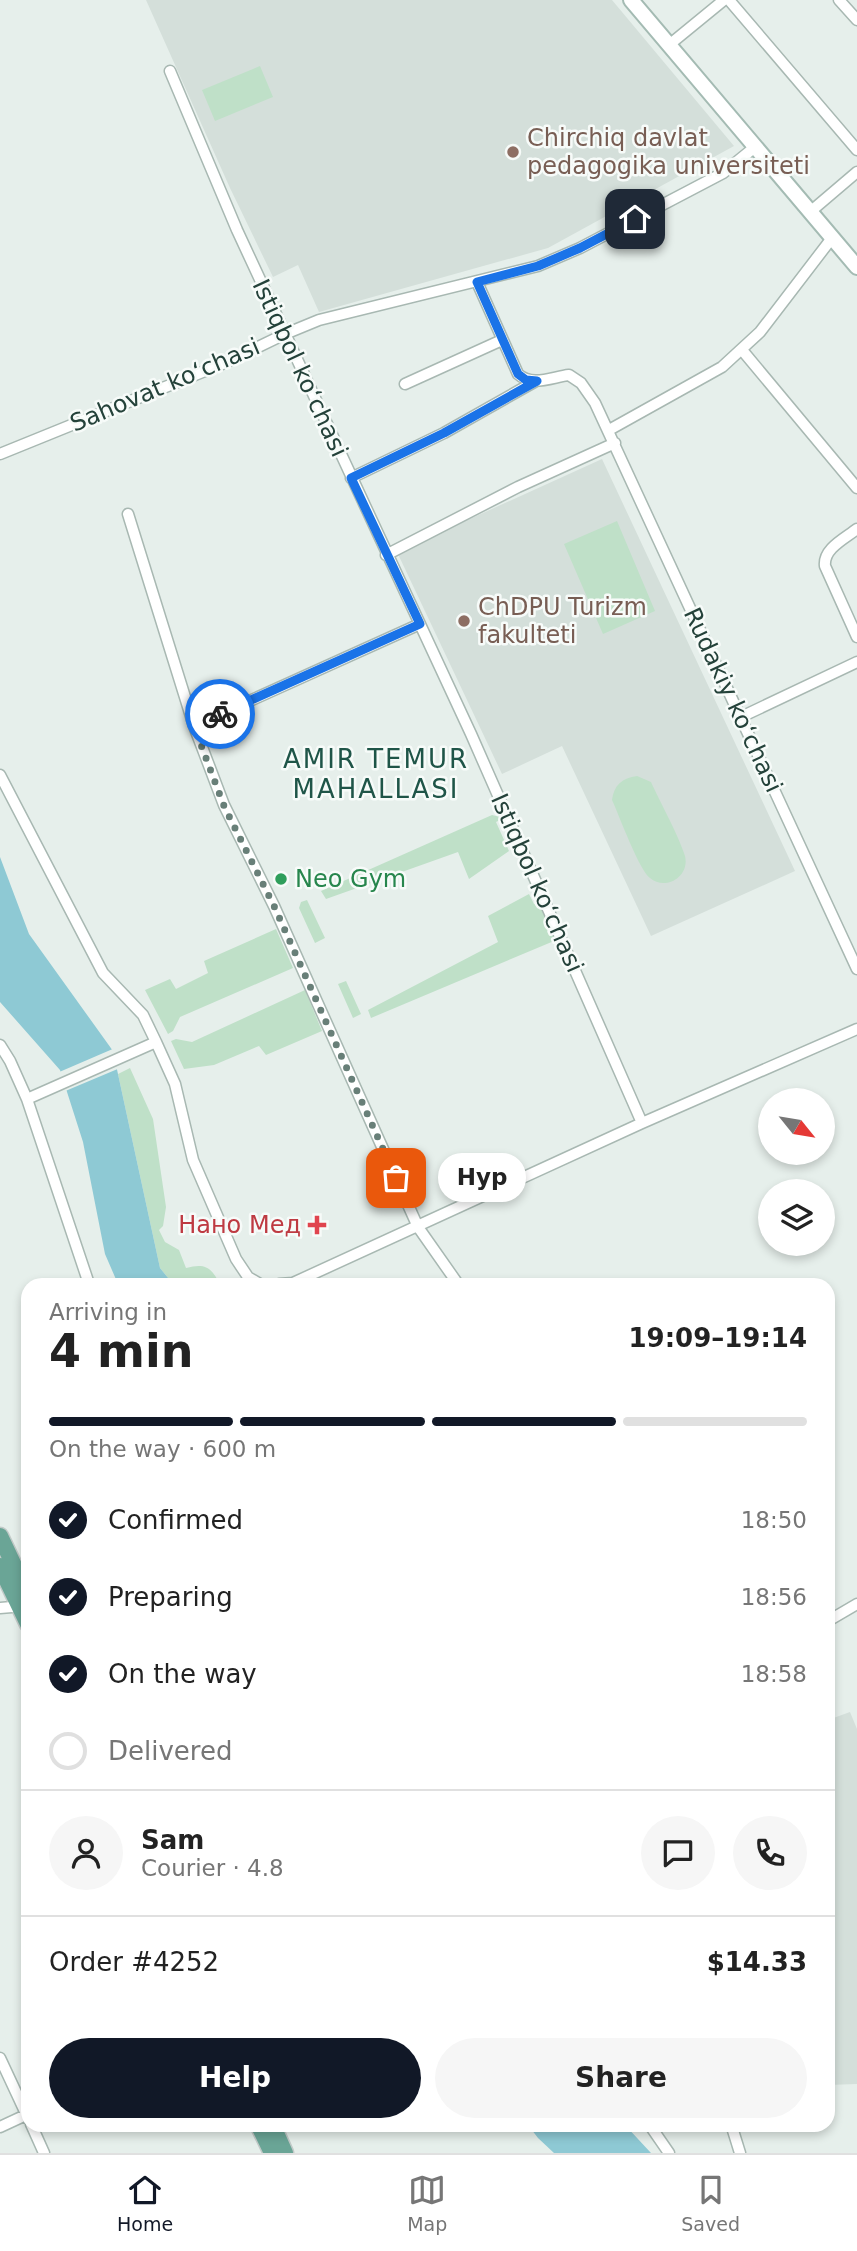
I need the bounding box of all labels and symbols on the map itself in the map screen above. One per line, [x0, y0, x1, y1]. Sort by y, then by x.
place label: Chirchiq davlat pedagogika universiteti [527, 124, 810, 180]
marker: Chirchiq davlat pedagogika universiteti [505, 144, 521, 160]
pin [605, 189, 665, 249]
street label: Istiqbol ko‘chasi [247, 275, 353, 461]
street label: Sahovat ko‘chasi [66, 332, 264, 438]
place label: ChDPU Turizm fakulteti [478, 593, 647, 649]
street label: Rudakiy ko‘chasi [678, 603, 788, 797]
marker: ChDPU Turizm fakulteti [456, 613, 472, 629]
courier [185, 679, 255, 749]
district label: AMIR TEMUR MAHALLASI [283, 744, 469, 804]
street label: Istiqbol ko‘chasi [485, 789, 589, 977]
place label: Neo Gym [295, 865, 406, 893]
marker: Neo Gym [273, 871, 289, 887]
north arrow [758, 1088, 835, 1166]
pin [366, 1148, 426, 1208]
callout: Нур [438, 1154, 526, 1202]
place label: Нано Мед [178, 1211, 301, 1239]
marker: Нано Мед [307, 1215, 327, 1235]

